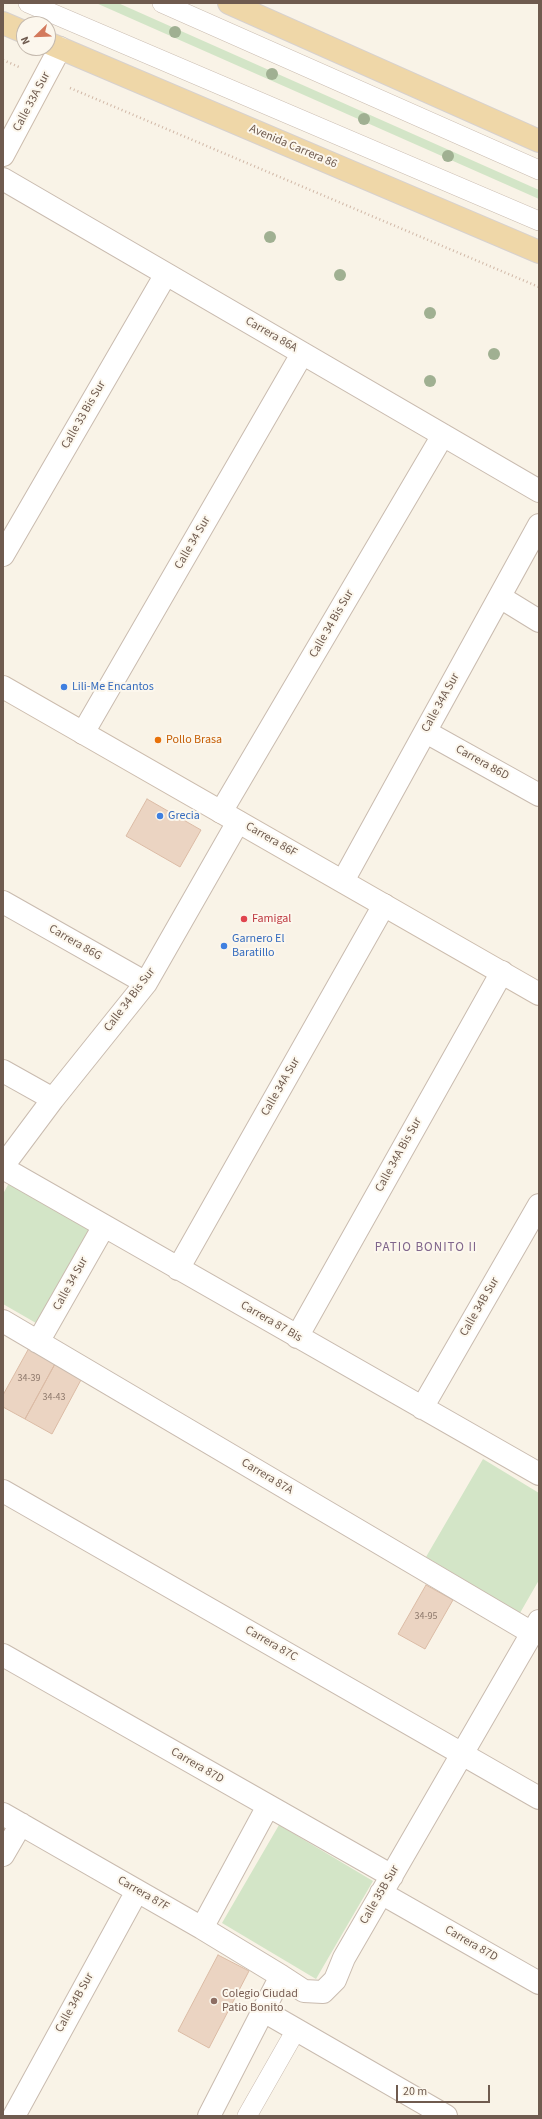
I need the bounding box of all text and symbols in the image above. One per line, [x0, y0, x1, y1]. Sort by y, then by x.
north arrow [16, 16, 56, 56]
text: N [17, 34, 34, 47]
street label: Calle 33A Sur [10, 70, 54, 134]
street label: Avenida Carrera 86 [247, 122, 339, 172]
street label: Carrera 86A [242, 314, 300, 356]
street label: Calle 33 Bis Sur [59, 378, 109, 452]
street label: Calle 34 Sur [172, 514, 214, 572]
street label: Calle 34 Bis Sur [307, 587, 357, 661]
street label: Calle 34A Sur [419, 671, 463, 735]
place label: Lili-Me Encantos [72, 680, 154, 694]
marker: Lili-Me Encantos [59, 682, 69, 692]
place label: Pollo Brasa [166, 733, 222, 747]
marker: Pollo Brasa [153, 735, 163, 745]
street label: Carrera 86D [453, 742, 511, 784]
place label: Grecia [168, 809, 200, 823]
marker: Grecia [155, 811, 165, 821]
street label: Carrera 86F [243, 819, 299, 861]
place label: Famigal [252, 912, 291, 926]
marker: Famigal [239, 914, 249, 924]
street label: Carrera 86G [46, 922, 104, 964]
place label: Garnero El Baratillo [232, 932, 284, 960]
marker: Garnero El Baratillo [219, 941, 229, 951]
street label: Calle 34 Bis Sur [101, 965, 159, 1035]
street label: Calle 34A Sur [258, 1055, 304, 1119]
street label: Calle 34A Bis Sur [373, 1115, 425, 1195]
district label: PATIO BONITO II [375, 1240, 477, 1256]
street label: Calle 34 Sur [50, 1255, 92, 1313]
street label: Calle 34B Sur [457, 1275, 503, 1339]
street label: Carrera 87 Bis [238, 1299, 304, 1345]
house number: 34-39 [18, 1373, 40, 1385]
house number: 34-43 [43, 1392, 65, 1404]
street label: Carrera 87A [239, 1456, 295, 1498]
house number: 34-95 [415, 1611, 437, 1623]
street label: Carrera 87C [242, 1623, 300, 1665]
street label: Carrera 87D [168, 1745, 226, 1787]
street label: Calle 35B Sur [357, 1863, 403, 1927]
street label: Carrera 87F [115, 1873, 171, 1915]
street label: Carrera 87D [442, 1923, 500, 1965]
street label: Calle 34B Sur [53, 1971, 97, 2035]
place label: Colegio Ciudad Patio Bonito [222, 1987, 298, 2015]
marker: Colegio Ciudad Patio Bonito [209, 1996, 219, 2006]
scale bar [398, 2077, 492, 2103]
text: 20 m [403, 2083, 427, 2100]

